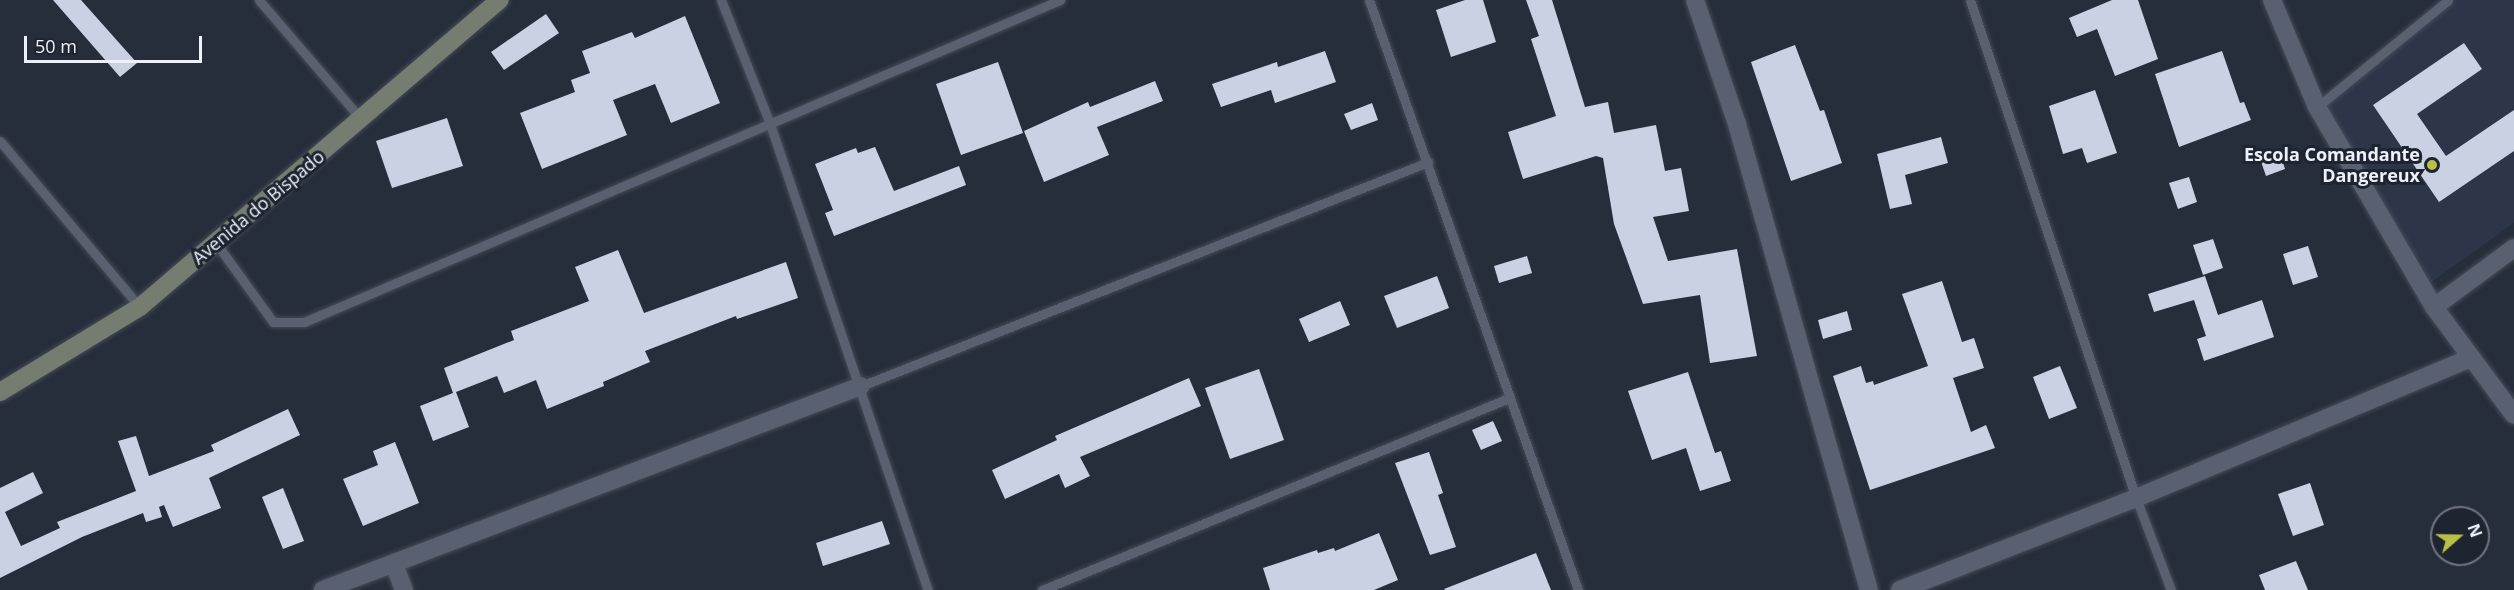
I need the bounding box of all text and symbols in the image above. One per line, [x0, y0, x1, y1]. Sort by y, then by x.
scale bar [27, 24, 206, 62]
text: 50 m [35, 34, 77, 58]
place label: Escola Comandante Dangereux [2244, 144, 2420, 186]
street label: Avenida do Bispado [188, 145, 328, 269]
marker: Escola Comandante Dangereux [2425, 158, 2439, 172]
north arrow [2430, 506, 2490, 566]
text: N [2462, 521, 2488, 540]

